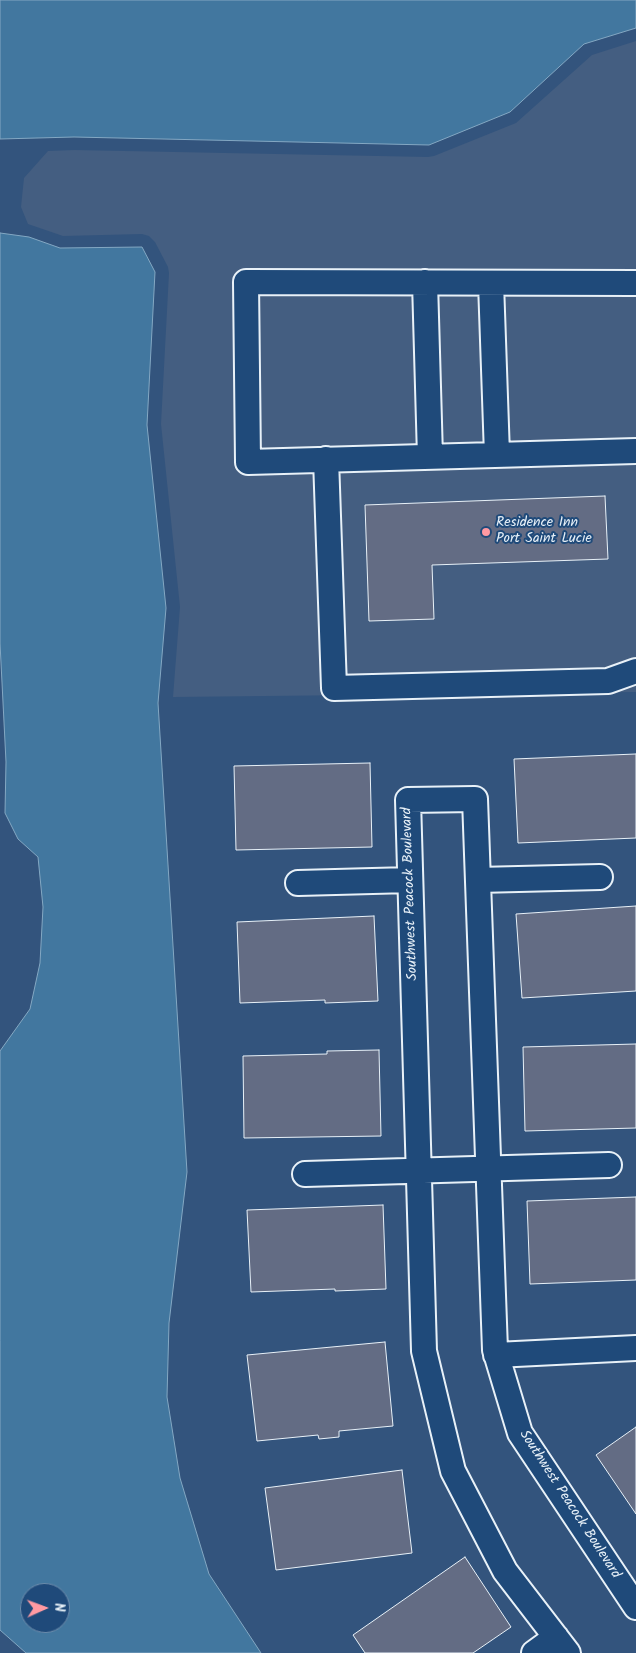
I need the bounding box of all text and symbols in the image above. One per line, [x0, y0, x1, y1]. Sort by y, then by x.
place label: Residence Inn Port Saint Lucie [496, 516, 592, 548]
marker: Residence Inn Port Saint Lucie [480, 526, 492, 538]
street label: Southwest Peacock Boulevard [400, 807, 422, 981]
street label: Southwest Peacock Boulevard [515, 1428, 623, 1582]
north arrow [20, 1583, 70, 1633]
text: N [48, 1603, 70, 1612]

